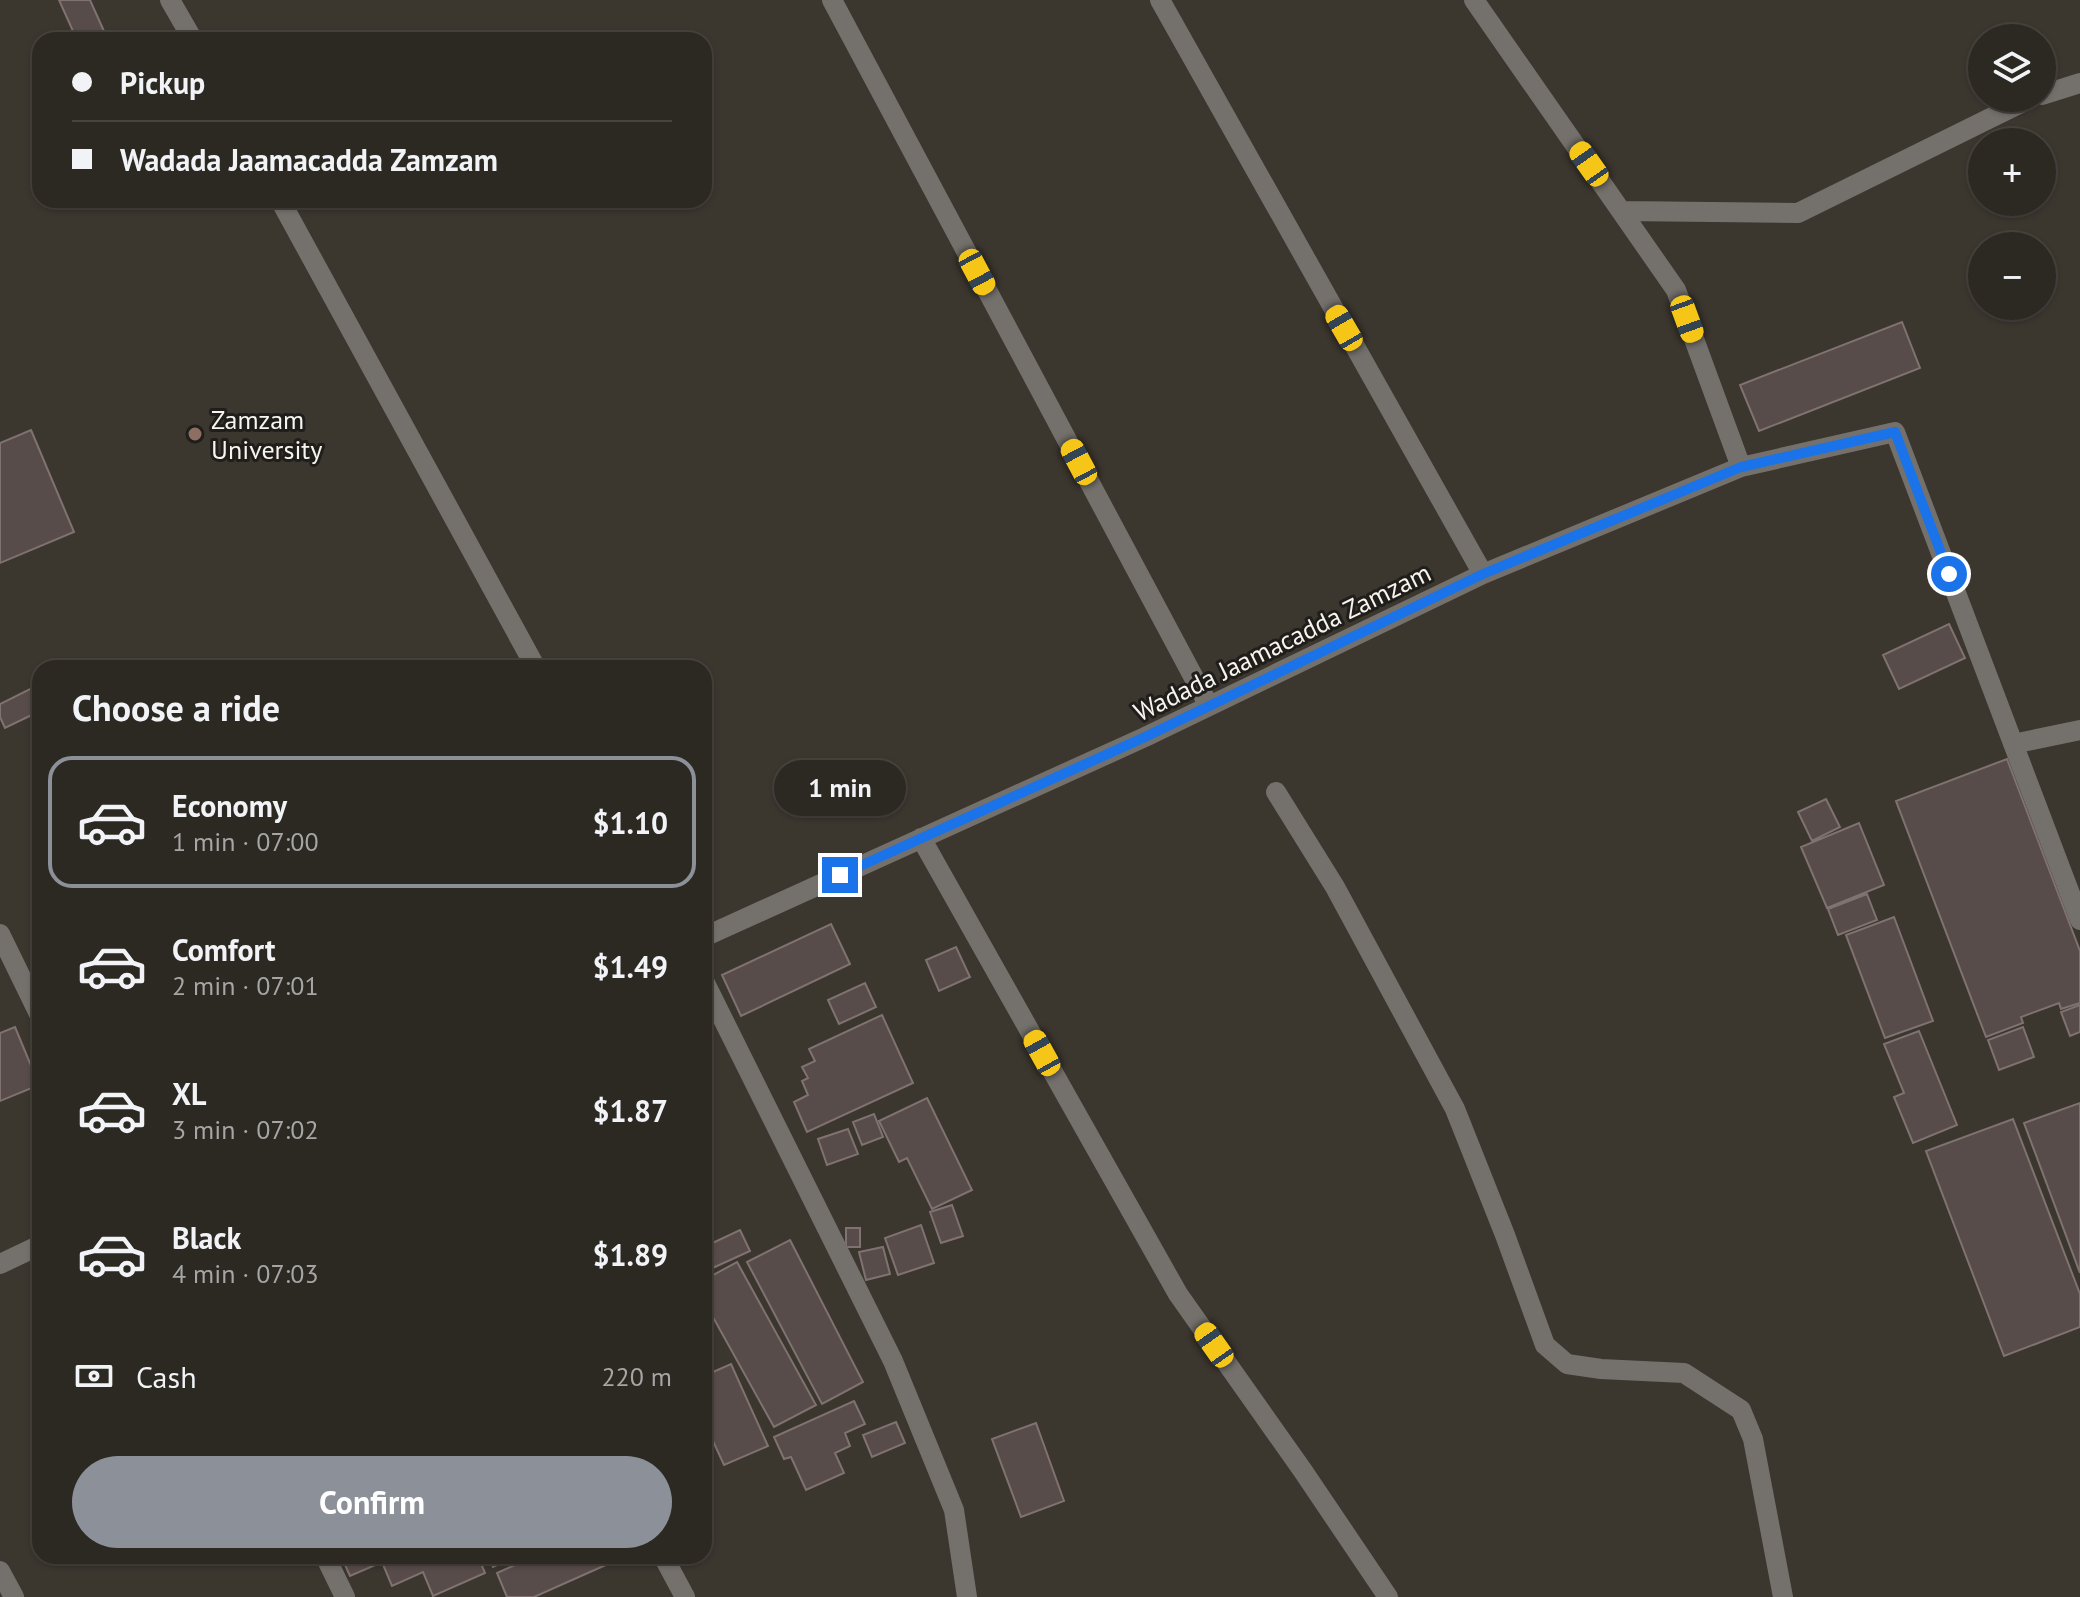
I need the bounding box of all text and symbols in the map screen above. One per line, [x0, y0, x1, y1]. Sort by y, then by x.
map controls [1968, 24, 2056, 320]
button: layers [1968, 24, 2056, 112]
text: Pickup [120, 63, 205, 102]
button: + [1968, 128, 2056, 216]
car [1565, 137, 1613, 191]
text: Wadada Jaamacadda Zamzam [120, 140, 498, 179]
button: − [1968, 232, 2056, 320]
car [955, 245, 999, 299]
car [1668, 292, 1706, 346]
car [1322, 301, 1366, 355]
place label: Zamzam University [211, 403, 322, 466]
marker: Zamzam University [186, 425, 204, 443]
car [1057, 435, 1101, 489]
street label: Wadada Jaamacadda Zamzam [1128, 556, 1436, 728]
route start [1931, 556, 1967, 592]
text: Choose a ride [72, 684, 280, 731]
callout: 1 min [774, 759, 906, 815]
text: 1 min [808, 771, 872, 804]
icon: car [76, 786, 148, 858]
text: Economy [172, 786, 287, 825]
text: $1.10 [593, 803, 668, 842]
text: 1 min · 07:00 [172, 825, 319, 858]
route end [822, 857, 858, 893]
icon: car [76, 930, 148, 1002]
text: Comfort [172, 930, 275, 969]
text: $1.49 [593, 947, 668, 986]
text: 2 min · 07:01 [172, 969, 319, 1002]
car [1020, 1026, 1064, 1080]
icon: car [76, 1074, 148, 1146]
text: XL [172, 1074, 206, 1113]
text: $1.87 [593, 1091, 668, 1130]
text: 3 min · 07:02 [172, 1113, 319, 1146]
icon: car [76, 1218, 148, 1290]
text: Black [172, 1218, 241, 1257]
text: $1.89 [593, 1235, 668, 1274]
text: 4 min · 07:03 [172, 1257, 319, 1290]
car [1190, 1318, 1238, 1372]
icon: cash [72, 1354, 116, 1398]
text: Cash [136, 1357, 197, 1396]
text: 220 m [601, 1360, 672, 1393]
button: Confirm [72, 1456, 672, 1548]

